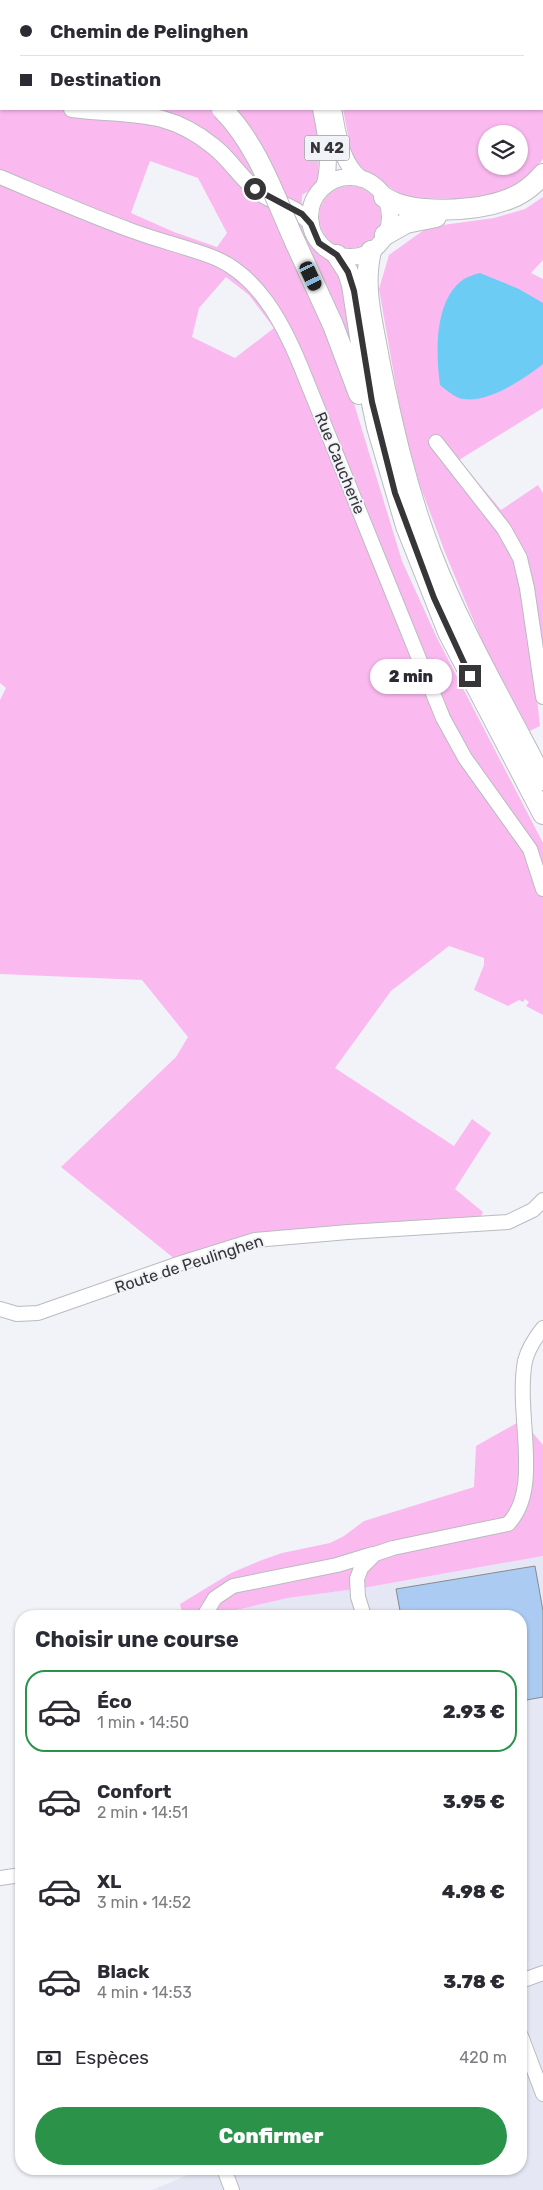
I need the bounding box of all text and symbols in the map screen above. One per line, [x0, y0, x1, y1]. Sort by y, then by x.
text: Chemin de Pelinghen [50, 20, 248, 43]
text: Destination [50, 68, 161, 91]
map controls [478, 125, 528, 175]
button: layers [478, 125, 528, 175]
road number: N 42 [304, 136, 350, 160]
route start [244, 178, 266, 200]
car [297, 259, 324, 293]
street label: Rue Caucherie [311, 409, 369, 517]
callout: 2 min [370, 658, 452, 694]
route end [459, 665, 481, 687]
text: 2 min [389, 667, 433, 686]
street label: Route de Peulinghen [112, 1231, 266, 1297]
text: Choisir une course [35, 1626, 239, 1653]
icon: car [37, 1689, 82, 1734]
text: Éco [97, 1690, 132, 1713]
text: 2.93 € [443, 1700, 505, 1723]
text: 1 min · 14:50 [97, 1713, 189, 1732]
icon: car [37, 1779, 82, 1824]
text: Confort [97, 1780, 171, 1803]
text: 3.95 € [443, 1790, 505, 1813]
text: 2 min · 14:51 [97, 1803, 188, 1822]
icon: car [37, 1869, 82, 1914]
text: XL [97, 1870, 121, 1893]
text: 4.98 € [442, 1880, 505, 1903]
text: 3 min · 14:52 [97, 1893, 191, 1912]
icon: car [37, 1959, 82, 2004]
text: Black [97, 1960, 149, 1983]
text: 3.78 € [443, 1970, 505, 1993]
text: 4 min · 14:53 [97, 1983, 192, 2002]
icon: cash [35, 2044, 63, 2072]
text: Espèces [75, 2046, 149, 2069]
text: 420 m [459, 2048, 507, 2067]
button: Confirmer [35, 2107, 507, 2165]

